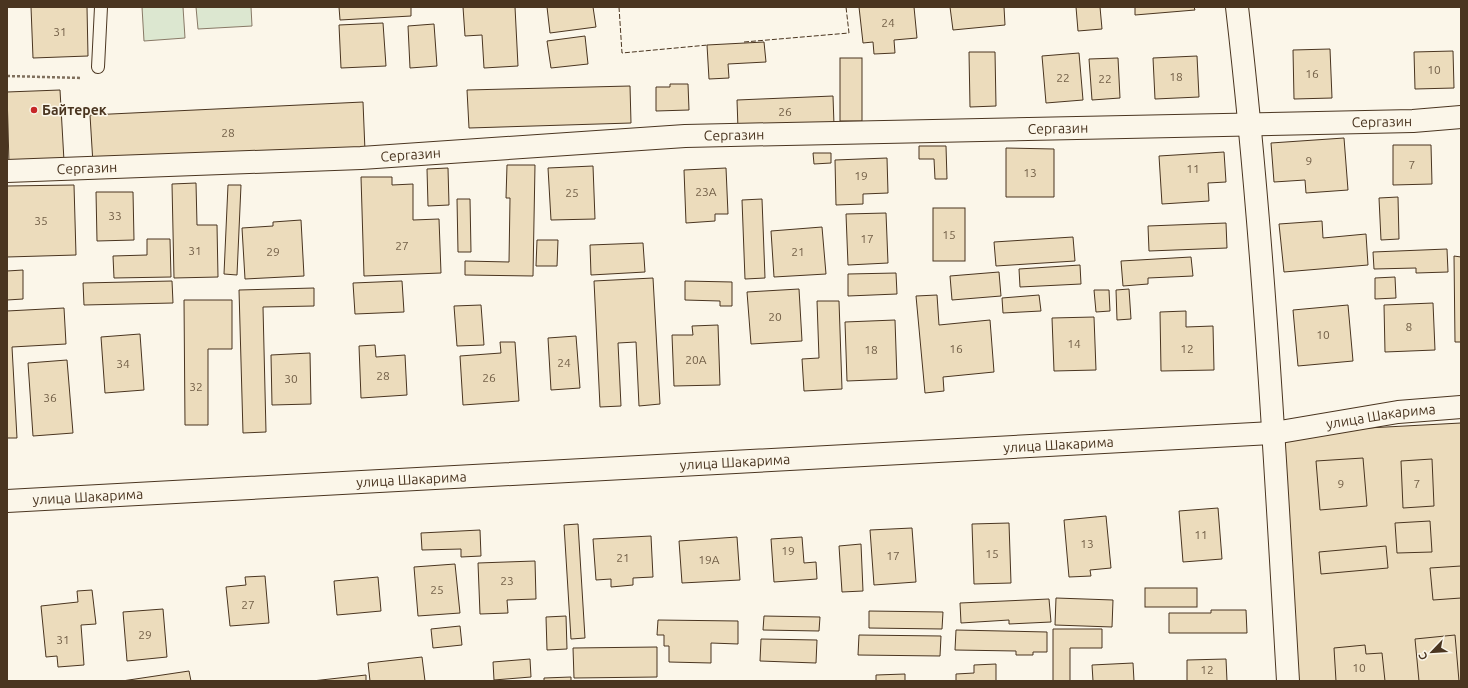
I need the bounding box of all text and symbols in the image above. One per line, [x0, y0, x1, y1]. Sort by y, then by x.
house number: 24 [881, 16, 895, 29]
house number: 31 [53, 25, 67, 38]
house number: 10 [1427, 63, 1441, 76]
house number: 16 [1305, 67, 1319, 80]
house number: 18 [1169, 70, 1183, 83]
house number: 22 [1056, 71, 1070, 84]
house number: 22 [1098, 72, 1112, 85]
place label: Байтерек [42, 102, 107, 118]
marker: Байтерек [29, 105, 39, 115]
house number: 26 [778, 105, 792, 118]
street label: Сергазин [1351, 113, 1412, 130]
street label: Сергазин [1027, 120, 1088, 137]
house number: 28 [221, 126, 235, 139]
street label: Сергазин [704, 126, 764, 144]
street label: Сергазин [380, 145, 441, 165]
house number: 9 [1306, 154, 1312, 167]
house number: 7 [1409, 158, 1415, 171]
street label: Сергазин [56, 159, 118, 177]
house number: 11 [1186, 162, 1200, 175]
house number: 13 [1023, 166, 1037, 179]
house number: 19 [854, 169, 868, 182]
house number: 23А [695, 185, 717, 198]
house number: 25 [565, 186, 579, 199]
house number: 33 [108, 209, 122, 222]
house number: 35 [34, 214, 48, 227]
house number: 15 [942, 228, 956, 241]
house number: 17 [860, 232, 874, 245]
house number: 27 [395, 239, 409, 252]
house number: 31 [188, 244, 202, 257]
house number: 29 [266, 245, 280, 258]
house number: 21 [791, 245, 805, 258]
house number: 20 [768, 310, 782, 323]
house number: 8 [1406, 320, 1413, 333]
house number: 10 [1316, 328, 1330, 341]
house number: 14 [1067, 337, 1081, 350]
house number: 16 [949, 342, 963, 355]
house number: 12 [1180, 342, 1194, 355]
house number: 18 [864, 343, 878, 356]
house number: 20А [685, 353, 707, 366]
house number: 24 [557, 356, 571, 369]
house number: 34 [116, 357, 130, 370]
house number: 28 [376, 369, 390, 382]
house number: 26 [482, 371, 496, 384]
house number: 30 [284, 372, 298, 385]
house number: 32 [189, 380, 203, 393]
house number: 36 [43, 391, 57, 404]
street label: улица Шакарима [1325, 401, 1436, 432]
street label: улица Шакарима [1003, 434, 1114, 456]
street label: улица Шакарима [679, 451, 791, 473]
street label: улица Шакарима [356, 468, 467, 490]
house number: 9 [1338, 477, 1344, 490]
house number: 7 [1414, 477, 1420, 490]
street label: улица Шакарима [32, 486, 144, 508]
house number: 11 [1194, 528, 1208, 541]
house number: 13 [1080, 537, 1094, 550]
house number: 19 [781, 544, 795, 557]
house number: 15 [985, 547, 999, 560]
house number: 17 [886, 549, 900, 562]
house number: 21 [616, 551, 630, 564]
house number: 19А [698, 553, 720, 566]
house number: 23 [500, 574, 514, 587]
house number: 25 [430, 583, 444, 596]
house number: 27 [241, 598, 255, 611]
house number: 29 [138, 628, 152, 641]
north arrow [1412, 632, 1452, 672]
house number: 31 [56, 633, 70, 646]
text: С [1416, 651, 1430, 662]
house number: 10 [1352, 661, 1366, 674]
house number: 12 [1200, 663, 1214, 676]

